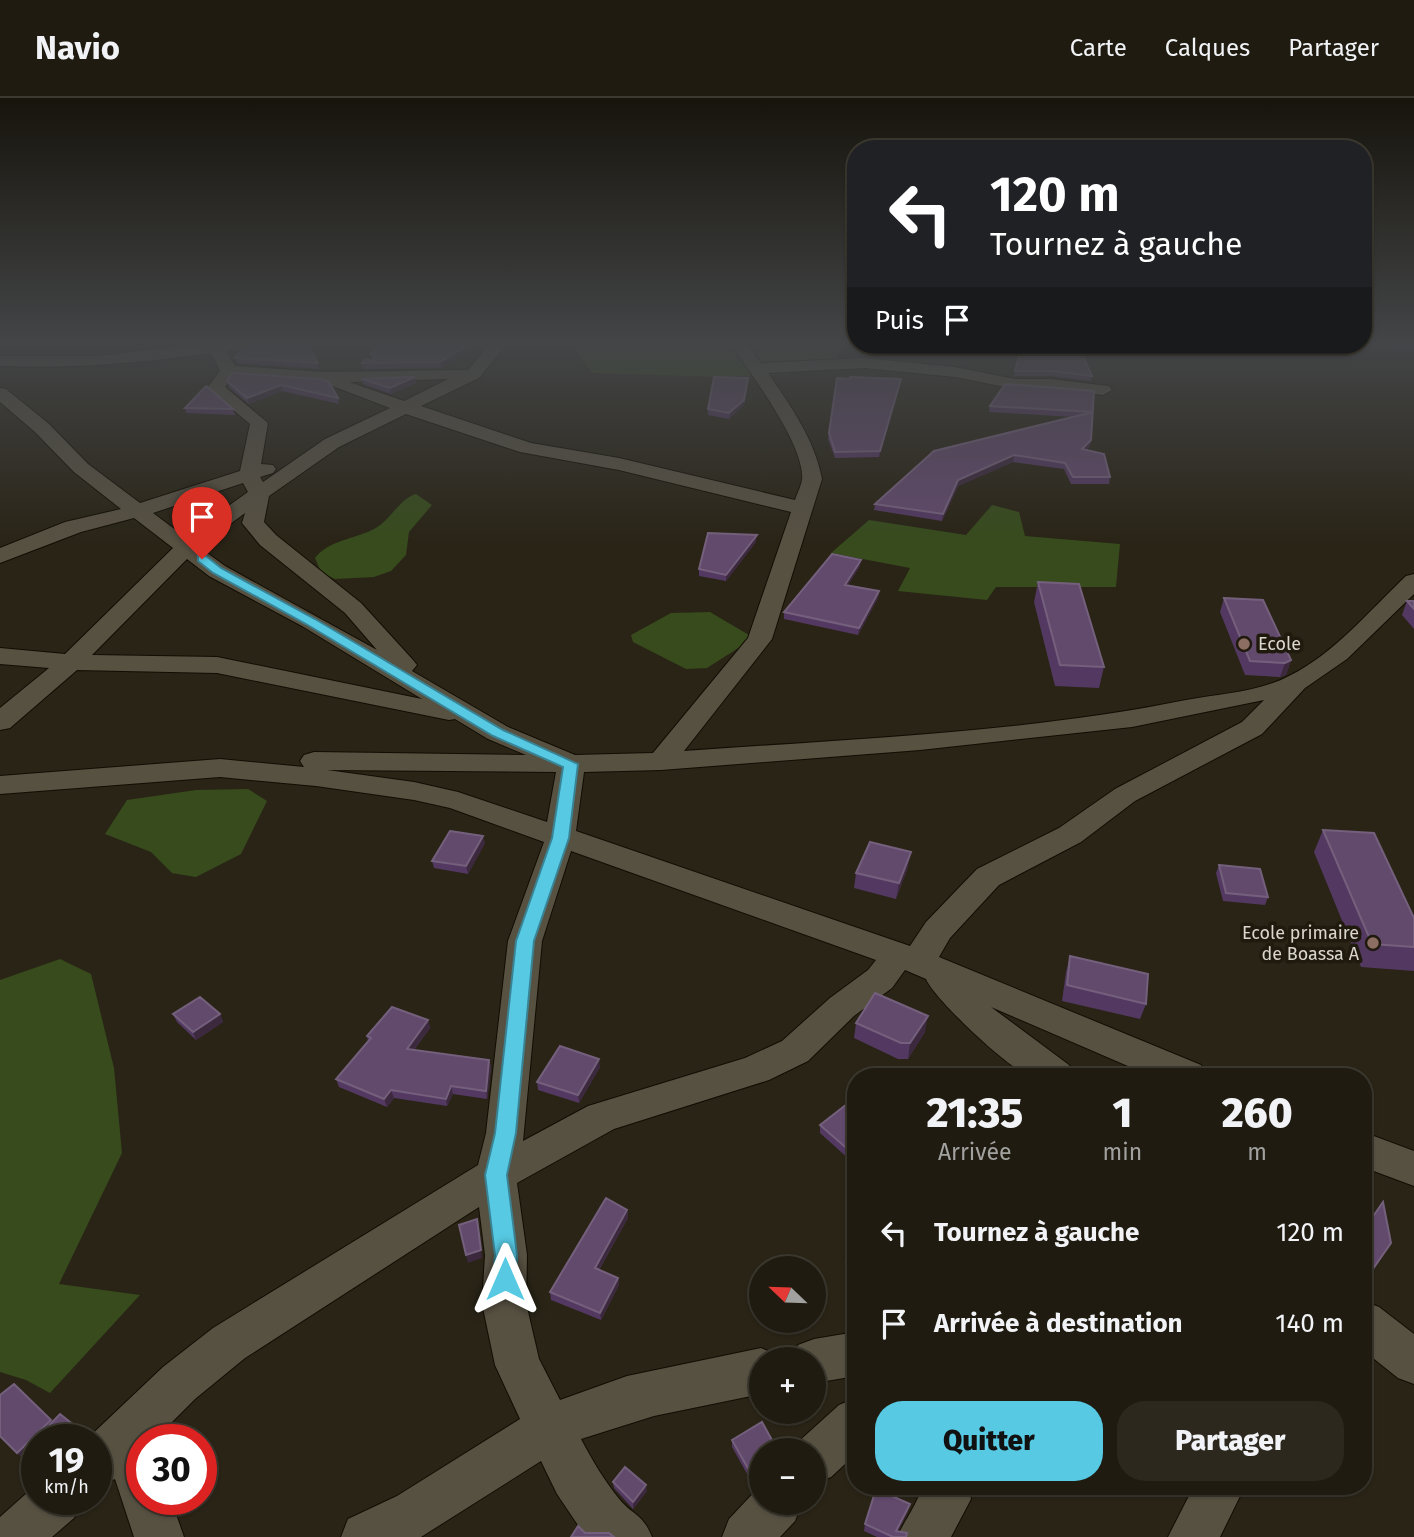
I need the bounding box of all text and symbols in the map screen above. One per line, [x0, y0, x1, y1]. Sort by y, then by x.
text: Navio [35, 28, 120, 68]
text: Carte [1070, 34, 1127, 62]
text: Calques [1165, 34, 1250, 62]
text: Partager [1288, 34, 1379, 62]
text: 120 m [990, 165, 1120, 224]
icon: left [875, 168, 966, 259]
text: Tournez à gauche [990, 225, 1242, 263]
icon: arrive [938, 301, 976, 339]
text: Puis [875, 305, 924, 336]
pin [172, 487, 232, 559]
icon: arrive [183, 498, 221, 536]
place label: Ecole [1258, 633, 1301, 655]
marker: Ecole [1236, 636, 1252, 652]
place label: Ecole primaire de Boassa A [1242, 922, 1360, 965]
marker: Ecole primaire de Boassa A [1365, 935, 1381, 951]
text: 21:35 [926, 1088, 1023, 1138]
text: 1 [1112, 1088, 1132, 1138]
text: 260 [1222, 1088, 1293, 1138]
text: Arrivée [938, 1138, 1012, 1166]
text: min [1103, 1138, 1142, 1166]
text: m [1247, 1138, 1267, 1166]
icon: left [875, 1214, 913, 1252]
text: Tournez à gauche [934, 1217, 1139, 1248]
text: 120 m [1276, 1217, 1344, 1248]
position arrow [468, 1242, 542, 1316]
north arrow [749, 1256, 826, 1334]
map controls [749, 1256, 826, 1515]
icon: arrive [875, 1305, 913, 1343]
text: Arrivée à destination [934, 1308, 1183, 1339]
text: 140 m [1275, 1308, 1344, 1339]
button: + [749, 1347, 826, 1424]
button: Quitter [875, 1401, 1103, 1481]
button: Partager [1117, 1401, 1344, 1481]
speed limit sign: 30 [126, 1424, 217, 1515]
button: − [749, 1438, 826, 1515]
text: 19 [49, 1439, 84, 1481]
text: km/h [44, 1476, 89, 1498]

